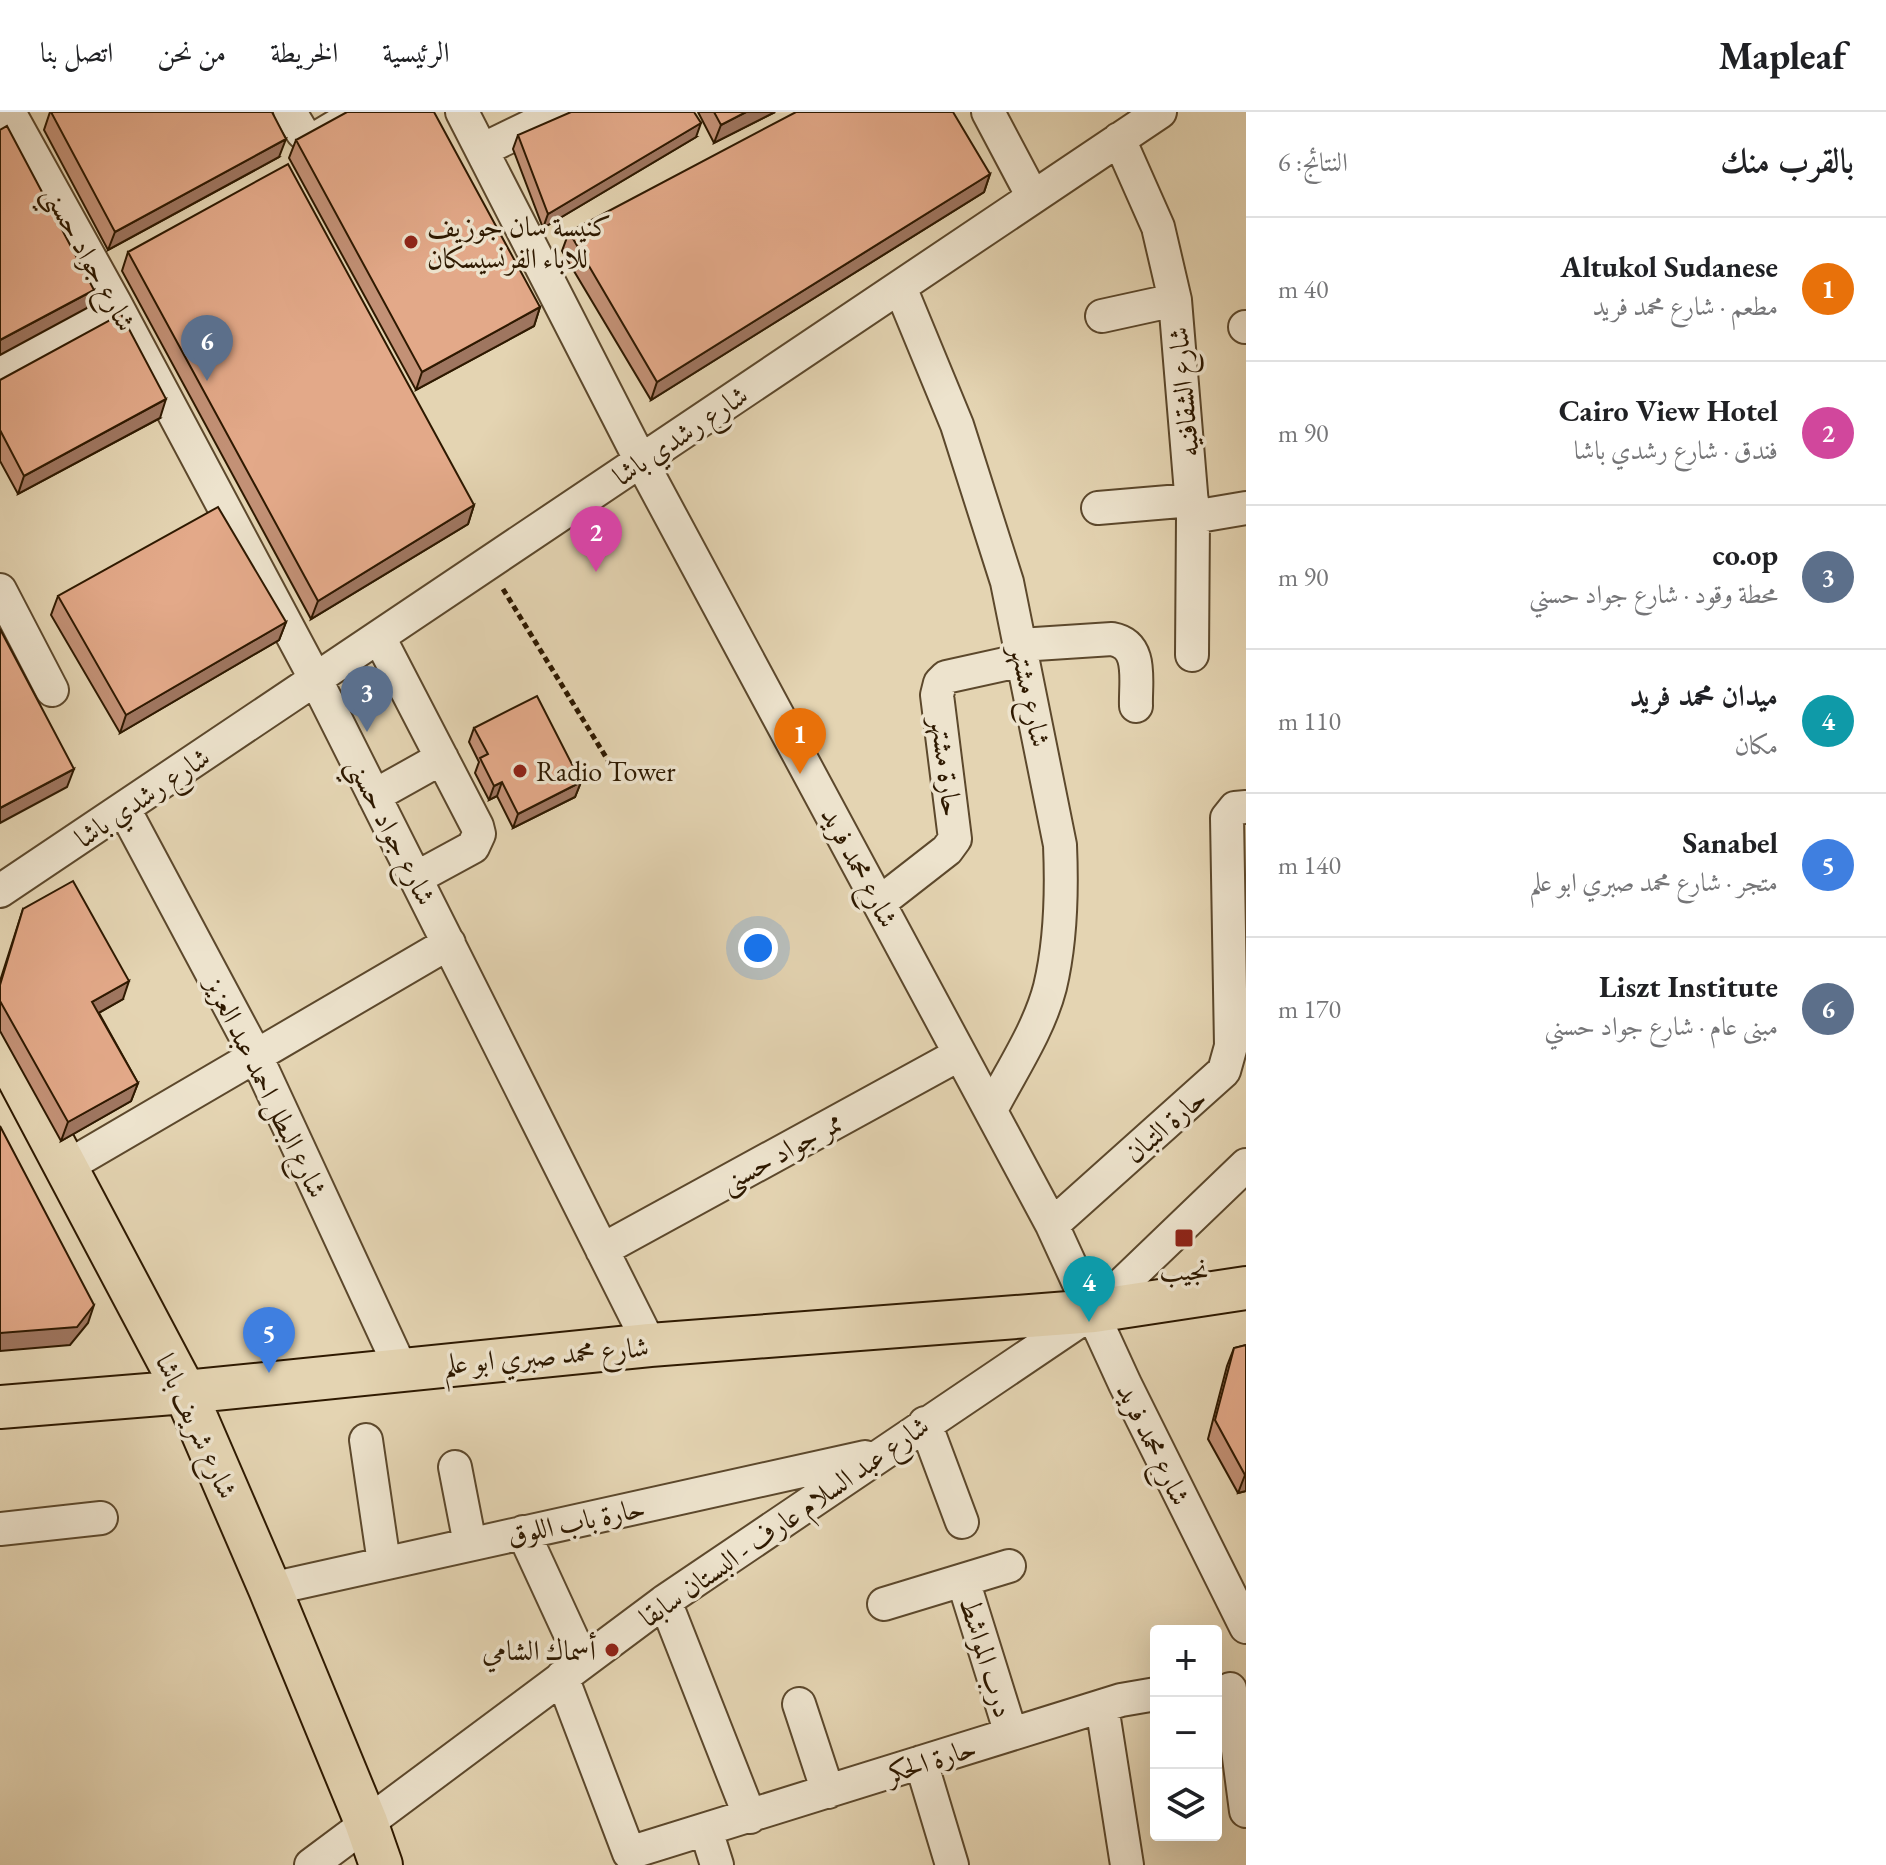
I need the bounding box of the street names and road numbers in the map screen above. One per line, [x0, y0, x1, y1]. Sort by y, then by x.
street label: شارع جواد حسني [27, 179, 145, 342]
street label: شارع الشقافنيه [1159, 325, 1213, 459]
street label: شارع رشدي باشا [605, 377, 758, 498]
street label: شارع مشتهر [996, 639, 1059, 752]
street label: حارة مشتهر [922, 712, 971, 819]
street label: شارع رشدي باشا [67, 739, 220, 860]
street label: شارع جواد حسني [331, 751, 445, 915]
street label: شارع محمد فريد [808, 800, 907, 936]
street label: شارع البطل احمد عبد العزيز [191, 968, 336, 1206]
street label: حارة التبان [1116, 1079, 1214, 1171]
street label: ممر جواد حسنى [713, 1104, 850, 1203]
street label: شارع محمد صبري ابو علم [442, 1328, 651, 1393]
street label: شارع شريف باشا [142, 1348, 246, 1507]
street label: شارع محمد فريد [1104, 1377, 1199, 1514]
street label: شارع عبد السلام عارف - البستان سابقا [632, 1407, 940, 1641]
street label: حارة باب اللوق [504, 1489, 648, 1553]
street label: درب المواشط [952, 1592, 1022, 1722]
street label: حارة الحكر [878, 1729, 981, 1793]

